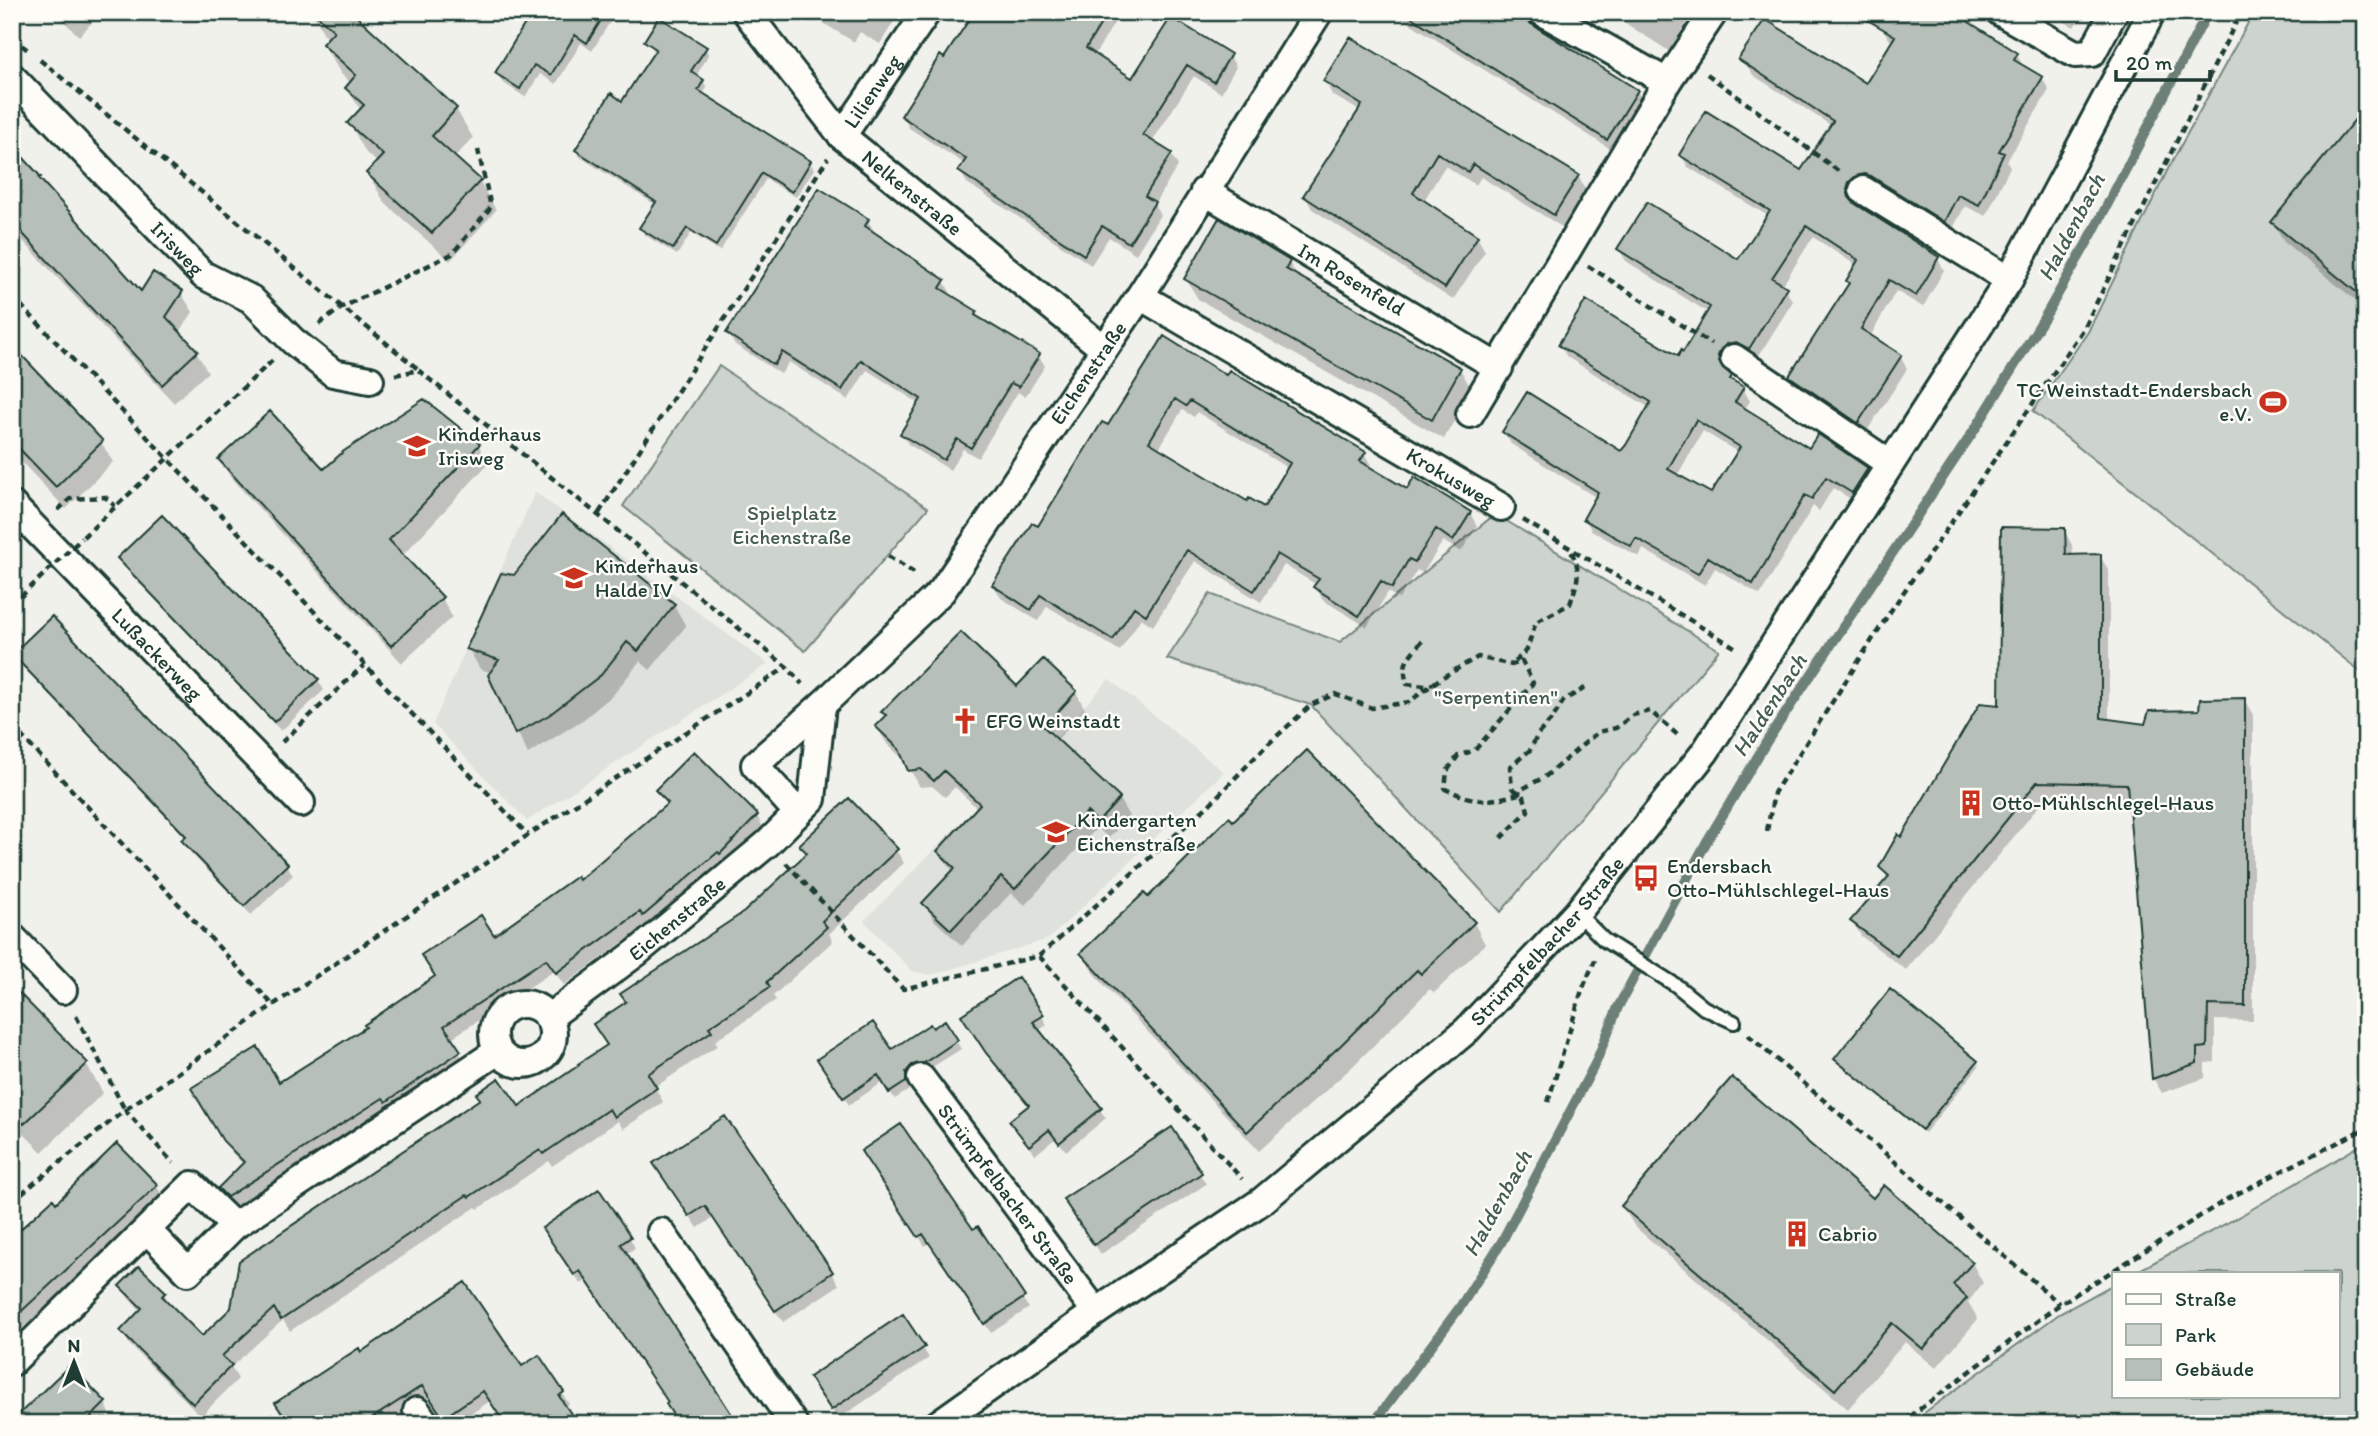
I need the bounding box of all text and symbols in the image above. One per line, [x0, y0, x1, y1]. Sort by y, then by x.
scale bar [2116, 38, 2210, 82]
street label: Lilienweg [838, 49, 906, 133]
text: 20 m [2126, 50, 2173, 75]
street label: Nelkenstraße [857, 144, 968, 241]
water label: Haldenbach [2031, 168, 2111, 285]
street label: Irisweg [146, 216, 210, 281]
street label: Im Rosenfeld [1294, 237, 1410, 321]
street label: Eichenstraße [1044, 316, 1131, 429]
place label: TC Weinstadt-Endersbach e.V. [2016, 377, 2252, 426]
sports icon: TC Weinstadt-Endersbach e.V. [2258, 387, 2288, 417]
place label: Kinderhaus Irisweg [438, 421, 541, 470]
school or university icon: Kinderhaus Irisweg [402, 431, 432, 461]
street label: Krokusweg [1402, 441, 1500, 513]
park label: Spielplatz Eichenstraße [733, 500, 851, 549]
place label: Kinderhaus Halde IV [595, 553, 698, 602]
school or university icon: Kinderhaus Halde IV [559, 563, 589, 593]
street label: Lußackerweg [107, 602, 208, 706]
water label: Haldenbach [1725, 648, 1813, 762]
park label: "Serpentinen" [1434, 684, 1558, 709]
church icon: EFG Weinstadt [950, 706, 980, 736]
place label: EFG Weinstadt [986, 708, 1121, 733]
building icon: Otto-Mühlschlegel-Haus [1956, 788, 1986, 818]
place label: Otto-Mühlschlegel-Haus [1992, 790, 2214, 815]
place label: Kindergarten Eichenstraße [1077, 807, 1197, 856]
school or university icon: Kindergarten Eichenstraße [1041, 817, 1071, 847]
street label: Strümpfelbacher Straße [1464, 851, 1629, 1031]
place label: Endersbach Otto-Mühlschlegel-Haus [1667, 853, 1889, 902]
bus stop icon: Endersbach Otto-Mühlschlegel-Haus [1631, 863, 1661, 893]
street label: Eichenstraße [624, 871, 731, 966]
street label: Strümpfelbacher Straße [933, 1099, 1084, 1289]
water label: Haldenbach [1456, 1144, 1538, 1261]
building icon: Cabrio [1782, 1219, 1812, 1249]
place label: Cabrio [1818, 1221, 1877, 1246]
legend [2112, 1272, 2340, 1398]
text: Straße [2175, 1286, 2236, 1311]
text: Park [2175, 1322, 2217, 1347]
north arrow [38, 1328, 108, 1398]
text: N [68, 1334, 80, 1357]
text: Gebäude [2175, 1356, 2254, 1381]

